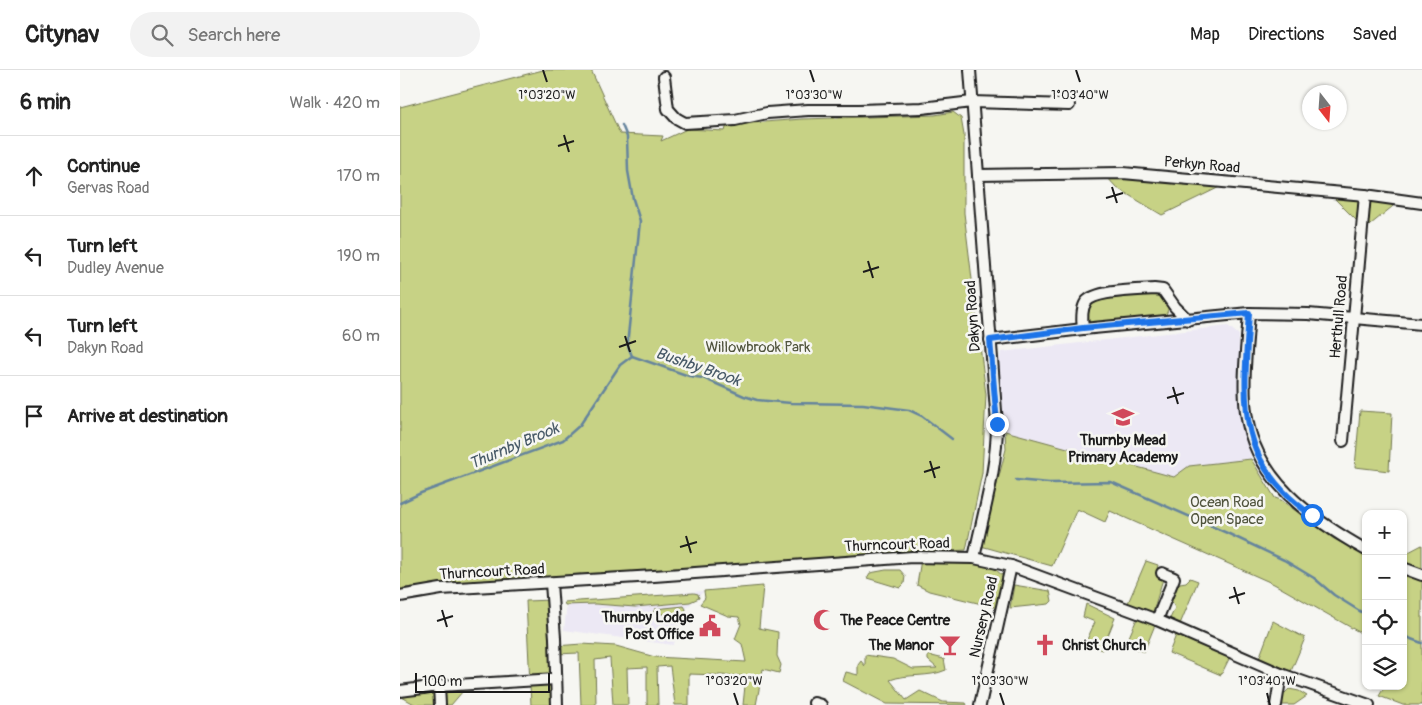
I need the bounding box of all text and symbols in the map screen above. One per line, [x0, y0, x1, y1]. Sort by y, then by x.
search box [130, 12, 480, 57]
text: Citynav [25, 20, 100, 49]
icon: search [148, 21, 176, 49]
text: Search here [188, 23, 280, 47]
text: Map [1190, 23, 1220, 46]
text: Directions [1248, 23, 1324, 46]
text: Saved [1352, 23, 1397, 46]
north arrow [1302, 85, 1347, 130]
text: 1°03'20"W [518, 88, 576, 103]
text: 1°03'30"W [785, 88, 843, 103]
text: 1°03'40"W [1051, 88, 1109, 103]
text: 6 min [20, 89, 71, 116]
text: Walk · 420 m [289, 93, 380, 113]
street label: Perkyn Road [1163, 152, 1241, 178]
text: Continue [67, 154, 140, 178]
icon: ahead [20, 162, 48, 190]
text: 170 m [337, 166, 380, 186]
text: Gervas Road [67, 178, 150, 198]
text: Turn left [67, 234, 137, 258]
icon: left [20, 242, 48, 270]
text: 190 m [337, 246, 380, 266]
text: Dudley Avenue [67, 258, 164, 278]
street label: Herthull Road [1326, 274, 1352, 360]
street label: Dakyn Road [961, 279, 985, 353]
text: Turn left [67, 314, 137, 338]
icon: left [20, 322, 48, 350]
text: 60 m [342, 326, 380, 346]
text: Dakyn Road [67, 338, 144, 358]
park label: Willowbrook Park [706, 338, 811, 357]
water label: Bushby Brook [653, 343, 744, 391]
icon: arrive [20, 402, 48, 430]
text: Arrive at destination [67, 404, 228, 428]
school or university icon: Thurnby Mead Primary Academy [1110, 404, 1136, 430]
route end [986, 413, 1009, 436]
water label: Thurnby Brook [466, 418, 563, 474]
place label: Thurnby Mead Primary Academy [1068, 431, 1178, 467]
park label: Ocean Road Open Space [1190, 493, 1264, 529]
route start [1301, 504, 1324, 527]
map controls [1362, 510, 1407, 690]
button: + [1362, 510, 1407, 555]
street label: Thurncourt Road [844, 534, 950, 556]
button: − [1362, 555, 1407, 600]
street label: Thurncourt Road [439, 560, 545, 584]
street label: Nursery Road [965, 574, 1003, 660]
button: locate [1362, 600, 1407, 645]
mosque icon: The Peace Centre [811, 607, 837, 633]
place label: Thurnby Lodge Post Office [601, 608, 695, 644]
place label: The Peace Centre [839, 611, 951, 630]
public building icon: Thurnby Lodge Post Office [697, 613, 723, 639]
bar icon: The Manor [937, 632, 963, 658]
church icon: Christ Church [1032, 632, 1058, 658]
place label: The Manor [867, 636, 935, 655]
place label: Christ Church [1062, 636, 1146, 655]
button: layers [1362, 645, 1407, 690]
scale bar [415, 670, 550, 693]
text: 100 m [422, 673, 462, 690]
text: 1°03'20"W [705, 674, 763, 689]
text: 1°03'30"W [971, 674, 1029, 689]
text: 1°03'40"W [1238, 674, 1296, 689]

